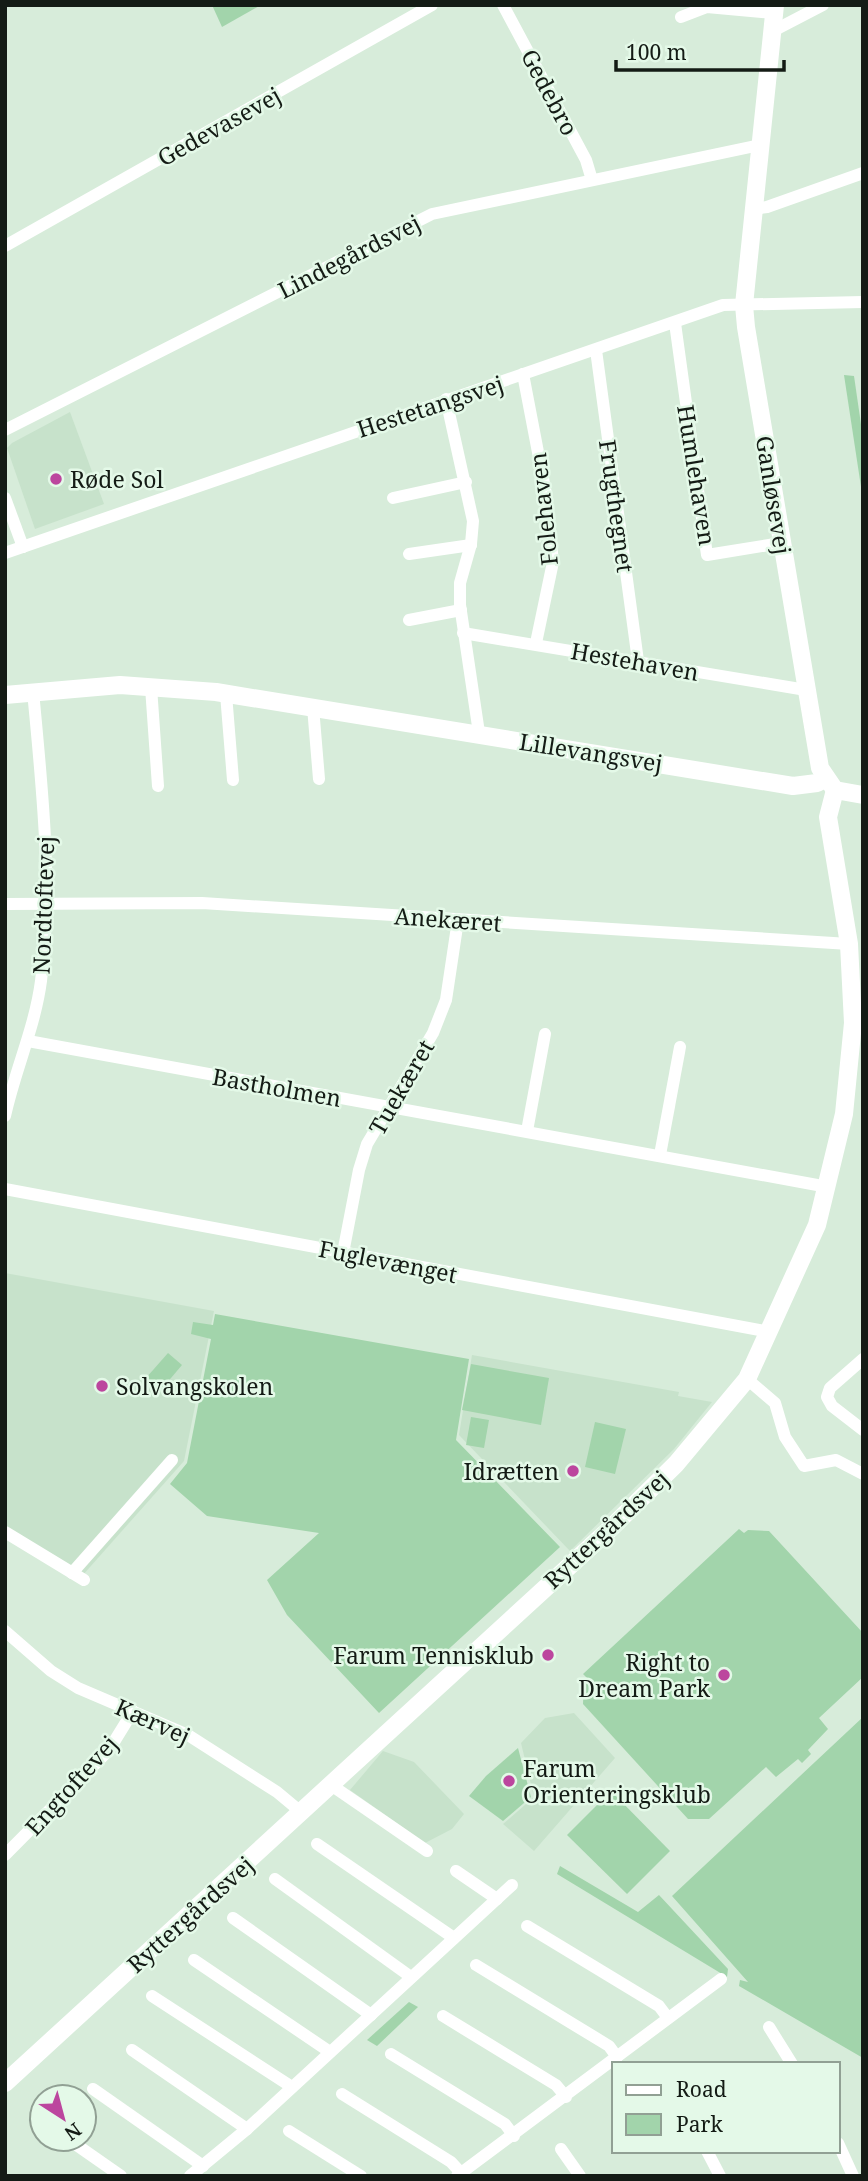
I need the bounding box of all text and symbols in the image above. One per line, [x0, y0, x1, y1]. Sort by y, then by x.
scale bar [616, 28, 784, 72]
text: 100 m [626, 38, 687, 66]
street label: Gedebro [514, 43, 586, 141]
street label: Gedevasevej [151, 79, 287, 173]
street label: Lindegårdsvej [272, 206, 426, 306]
street label: Hestetangsvej [353, 367, 507, 445]
street label: Humlehaven [670, 402, 724, 548]
street label: Ganløsevej [749, 433, 799, 557]
street label: Frugthegnet [592, 437, 642, 575]
street label: Folehaven [521, 451, 565, 567]
place label: Røde Sol [70, 463, 164, 495]
marker: Røde Sol [48, 471, 64, 487]
street label: Hestehaven [569, 634, 702, 688]
street label: Lillevangsvej [517, 725, 665, 779]
street label: Nordtoftevej [25, 835, 61, 975]
street label: Anekæret [393, 899, 503, 939]
street label: Tuekæret [361, 1034, 441, 1140]
street label: Bastholmen [210, 1060, 344, 1114]
street label: Fuglevænget [316, 1232, 460, 1290]
place label: Solvangskolen [116, 1370, 273, 1402]
marker: Solvangskolen [94, 1378, 110, 1394]
place label: Idrætten [463, 1455, 559, 1487]
street label: Ryttergårdsvej [537, 1463, 675, 1595]
marker: Idrætten [565, 1463, 581, 1479]
place label: Farum Tennisklub [333, 1639, 534, 1671]
place label: Right to Dream Park [578, 1646, 711, 1704]
marker: Farum Tennisklub [540, 1647, 556, 1663]
marker: Right to Dream Park [716, 1667, 732, 1683]
street label: Kærvej [110, 1690, 196, 1752]
street label: Engtoftevej [18, 1728, 124, 1842]
place label: Farum Orienteringsklub [523, 1752, 711, 1810]
marker: Farum Orienteringsklub [501, 1773, 517, 1789]
street label: Ryttergårdsvej [120, 1849, 260, 1979]
legend [612, 2062, 840, 2153]
text: Road [676, 2075, 727, 2103]
north arrow [28, 2083, 98, 2153]
text: Park [676, 2110, 723, 2138]
text: N [59, 2117, 87, 2147]

